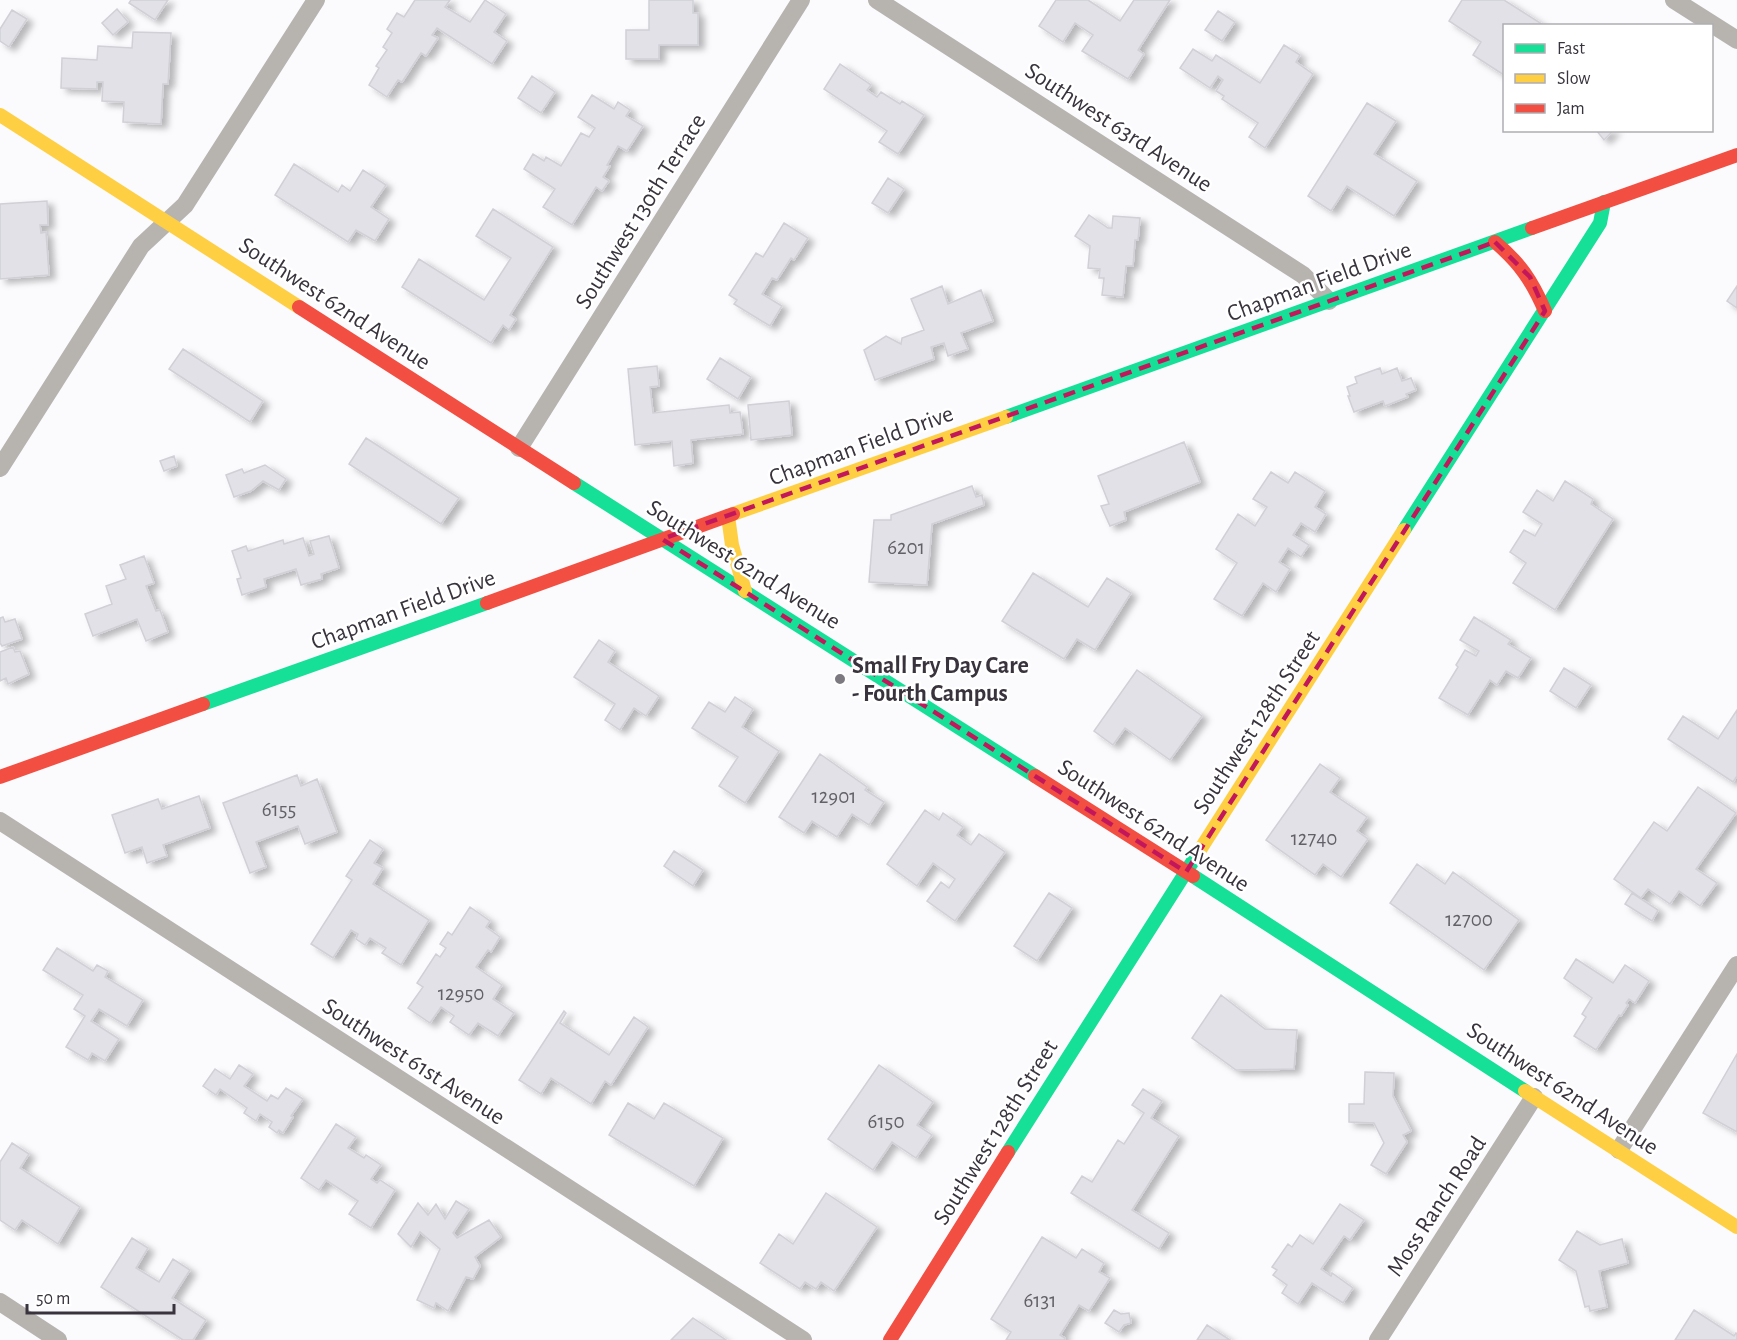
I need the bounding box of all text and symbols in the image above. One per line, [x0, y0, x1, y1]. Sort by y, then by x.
legend [1503, 24, 1713, 132]
text: Fast [1557, 40, 1585, 58]
street label: Southwest 63rd Avenue [1021, 59, 1216, 197]
text: Slow [1557, 70, 1590, 88]
text: Jam [1557, 100, 1585, 118]
street label: Southwest 130th Terrace [571, 110, 711, 313]
street label: Southwest 62nd Avenue [234, 233, 434, 375]
street label: Chapman Field Drive [1224, 237, 1415, 326]
street label: Chapman Field Drive [766, 401, 957, 490]
street label: Southwest 62nd Avenue [643, 496, 844, 634]
house number: 6201 [887, 537, 925, 558]
street label: Chapman Field Drive [308, 565, 499, 654]
street label: Southwest 128th Street [1189, 626, 1325, 818]
place label: Small Fry Day Care - Fourth Campus [852, 654, 1029, 706]
marker: Small Fry Day Care - Fourth Campus [833, 672, 847, 686]
street label: Southwest 62nd Avenue [1053, 755, 1253, 897]
house number: 12901 [812, 786, 856, 807]
house number: 6155 [262, 799, 296, 820]
house number: 12740 [1291, 828, 1337, 849]
house number: 12700 [1445, 909, 1493, 930]
house number: 12950 [438, 983, 484, 1004]
street label: Southwest 61st Avenue [318, 994, 509, 1130]
street label: Southwest 62nd Avenue [1462, 1018, 1662, 1160]
street label: Southwest 128th Street [929, 1036, 1063, 1229]
house number: 6150 [868, 1111, 904, 1132]
street label: Moss Ranch Road [1383, 1132, 1491, 1281]
scale bar [27, 1277, 174, 1315]
text: 50 m [36, 1290, 70, 1308]
house number: 6131 [1024, 1290, 1056, 1311]

